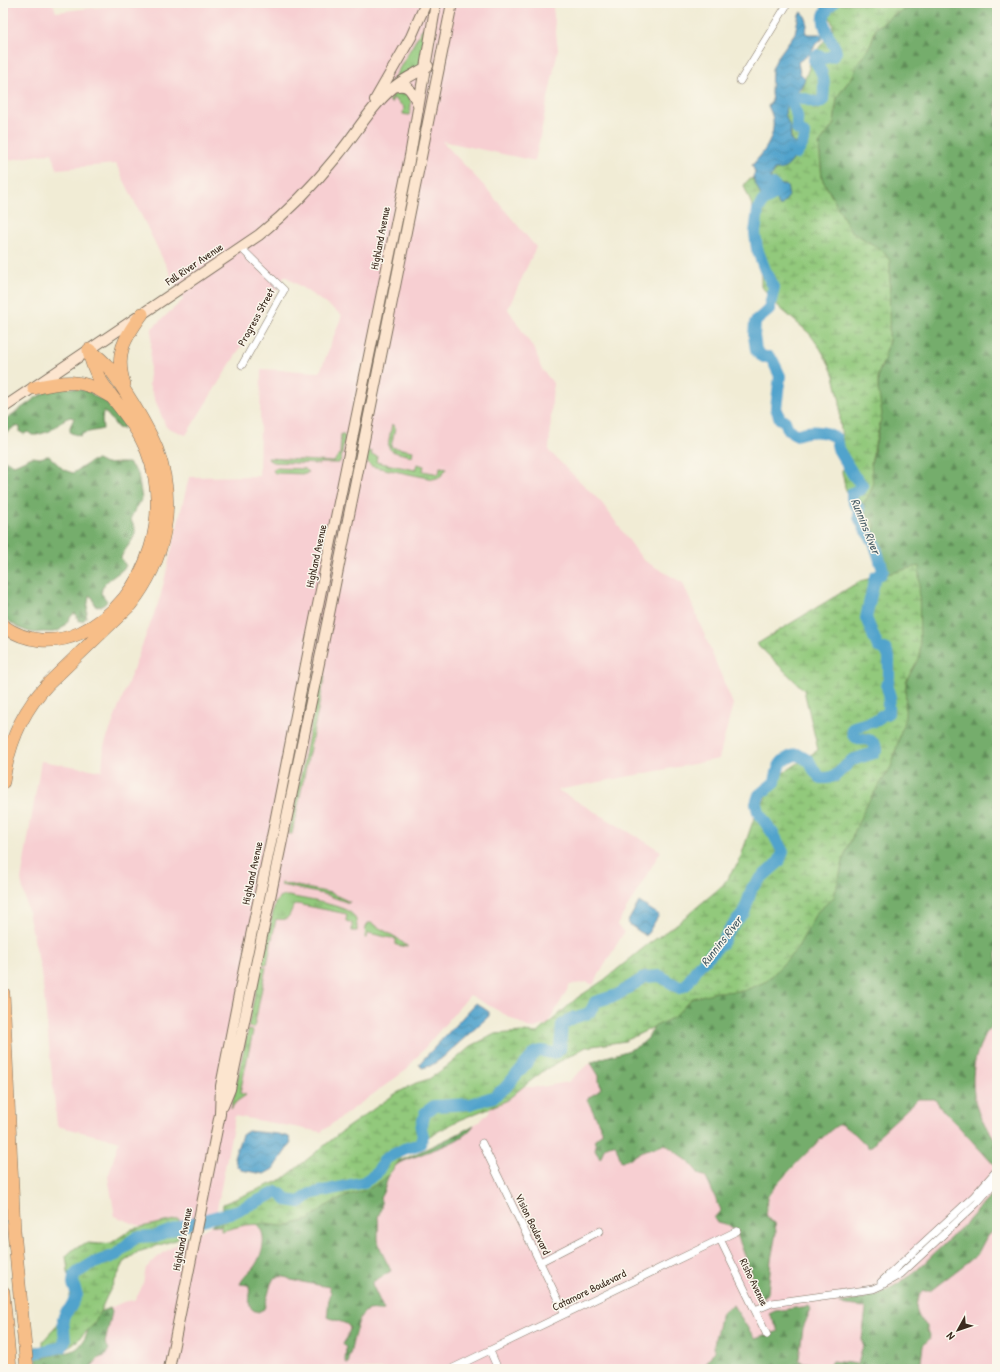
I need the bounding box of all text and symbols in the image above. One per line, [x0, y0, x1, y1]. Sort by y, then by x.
street label: Highland Avenue [367, 205, 393, 271]
street label: Fall River Avenue [162, 239, 226, 289]
street label: Progress Street [234, 285, 278, 348]
water label: Runnins River [847, 496, 885, 558]
street label: Highland Avenue [302, 523, 330, 589]
street label: Highland Avenue [238, 840, 266, 906]
water label: Runnins River [696, 911, 747, 969]
street label: Vision Boulevard [512, 1191, 554, 1257]
street label: Highland Avenue [169, 1206, 195, 1272]
street label: Risho Avenue [736, 1256, 772, 1309]
street label: Catamore Boulevard [550, 1266, 629, 1314]
north arrow [938, 1310, 978, 1350]
text: N [943, 1330, 958, 1343]

